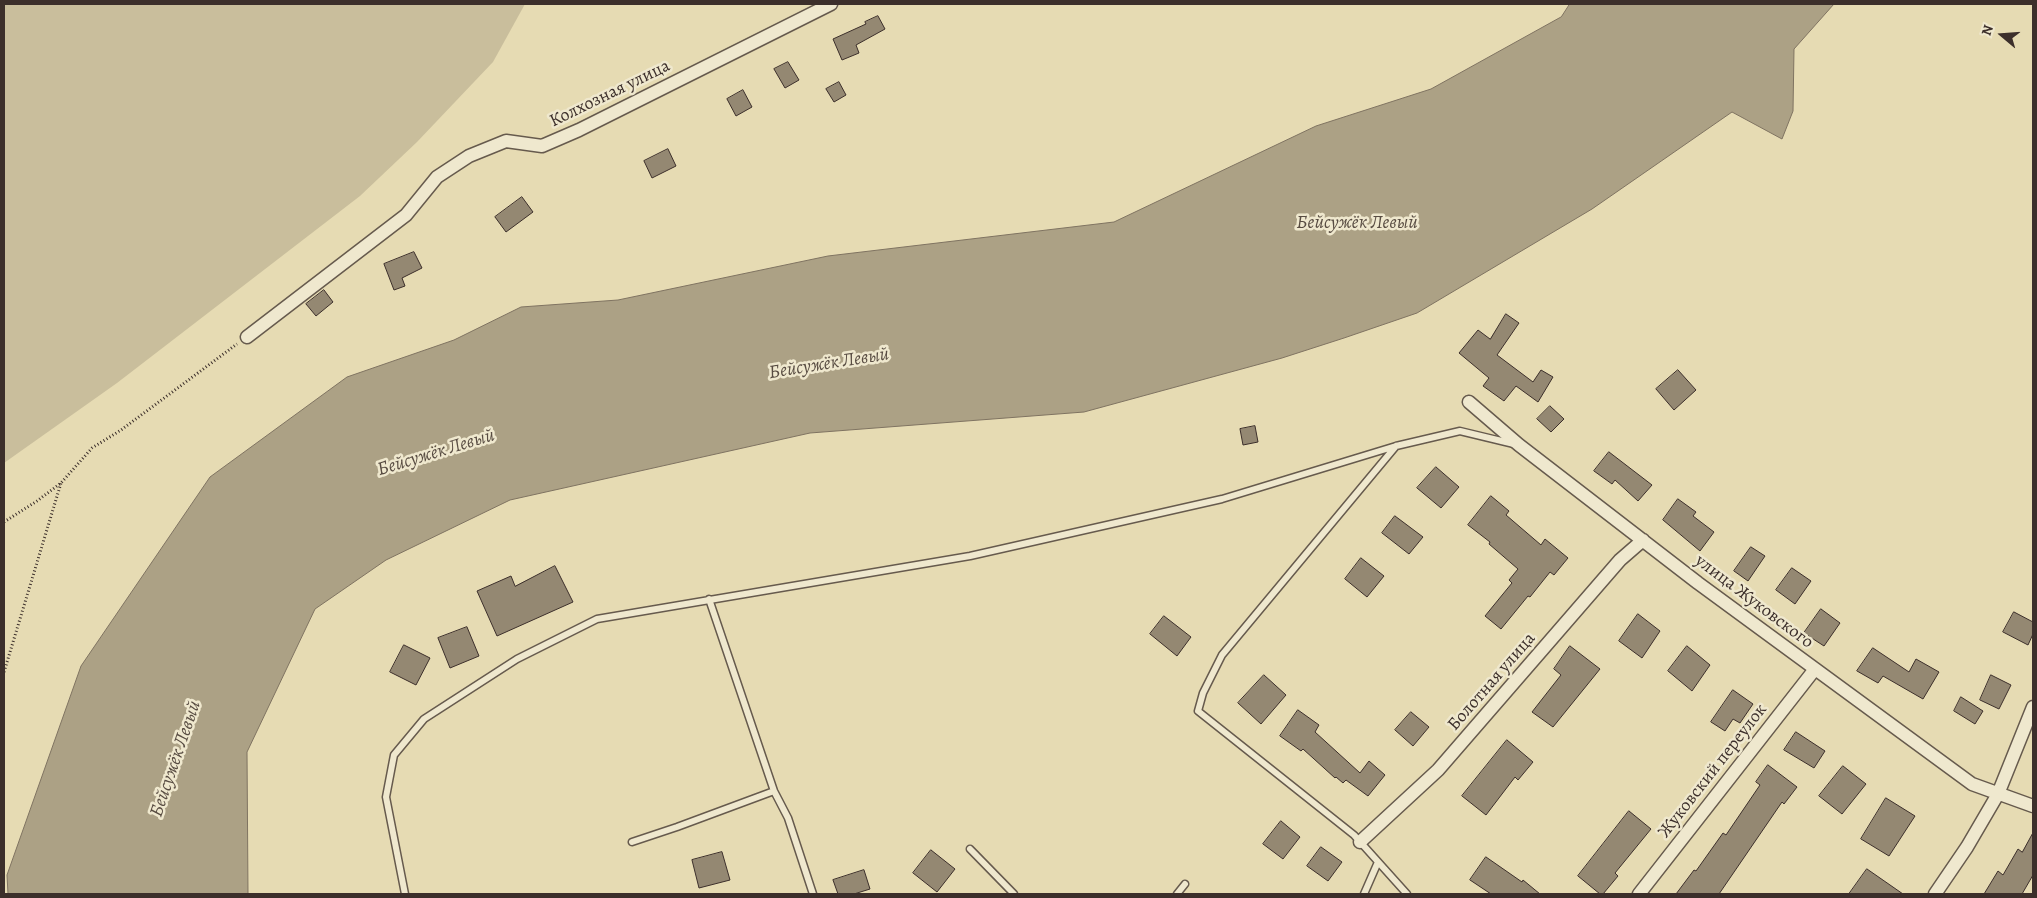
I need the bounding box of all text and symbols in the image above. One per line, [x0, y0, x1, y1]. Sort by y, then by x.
north arrow [1977, 10, 2027, 60]
text: N [1977, 22, 1998, 38]
street label: Колхозная улица [546, 56, 674, 132]
water label: Бейсужёк Левый [1296, 212, 1418, 234]
water label: Бейсужёк Левый [767, 343, 891, 385]
water label: Бейсужёк Левый [375, 424, 497, 482]
street label: улица Жуковского [1691, 550, 1817, 654]
street label: Болотная улица [1444, 629, 1540, 735]
water label: Бейсужёк Левый [145, 698, 207, 820]
street label: Жуковский переулок [1654, 700, 1772, 842]

